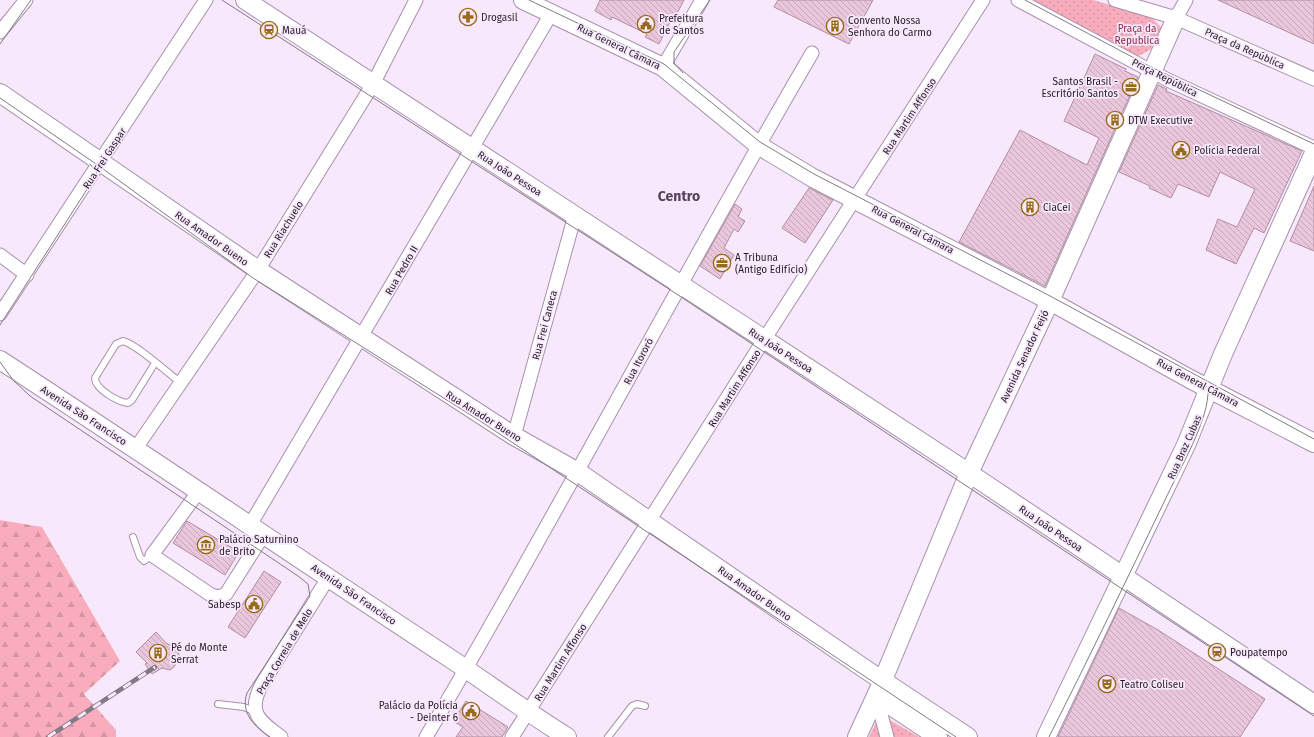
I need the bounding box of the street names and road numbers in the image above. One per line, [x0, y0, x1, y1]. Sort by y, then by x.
street label: Rua General Câmara [575, 21, 662, 72]
street label: Praça da República [1203, 25, 1287, 72]
street label: Praça República [1130, 55, 1200, 100]
street label: Rua Martim Affonso [881, 76, 939, 157]
street label: Rua Frei Gaspar [81, 126, 129, 191]
street label: Rua João Pessoa [475, 149, 544, 199]
street label: Rua Riachuelo [262, 199, 306, 260]
street label: Rua General Câmara [869, 203, 956, 257]
street label: Rua Amador Bueno [172, 209, 251, 269]
street label: Rua Pedro II [383, 244, 421, 297]
street label: Rua Frei Caneca [530, 289, 560, 361]
street label: Avenida Senador Feijó [998, 308, 1052, 405]
street label: Rua João Pessoa [746, 326, 815, 376]
street label: Rua Itororó [622, 336, 656, 387]
street label: Rua Martim Affonso [706, 347, 764, 430]
street label: Rua General Câmara [1154, 356, 1241, 410]
street label: Avenida São Francisco [38, 384, 129, 448]
street label: Rua Amador Bueno [443, 389, 524, 445]
street label: Rua Braz Cubas [1165, 413, 1205, 481]
street label: Rua João Pessoa [1016, 503, 1084, 555]
street label: Avenida São Francisco [309, 562, 398, 628]
street label: Rua Amador Bueno [715, 564, 794, 624]
street label: Praça Correia de Melo [254, 606, 315, 697]
street label: Rua Martim Affonso [532, 621, 590, 704]

